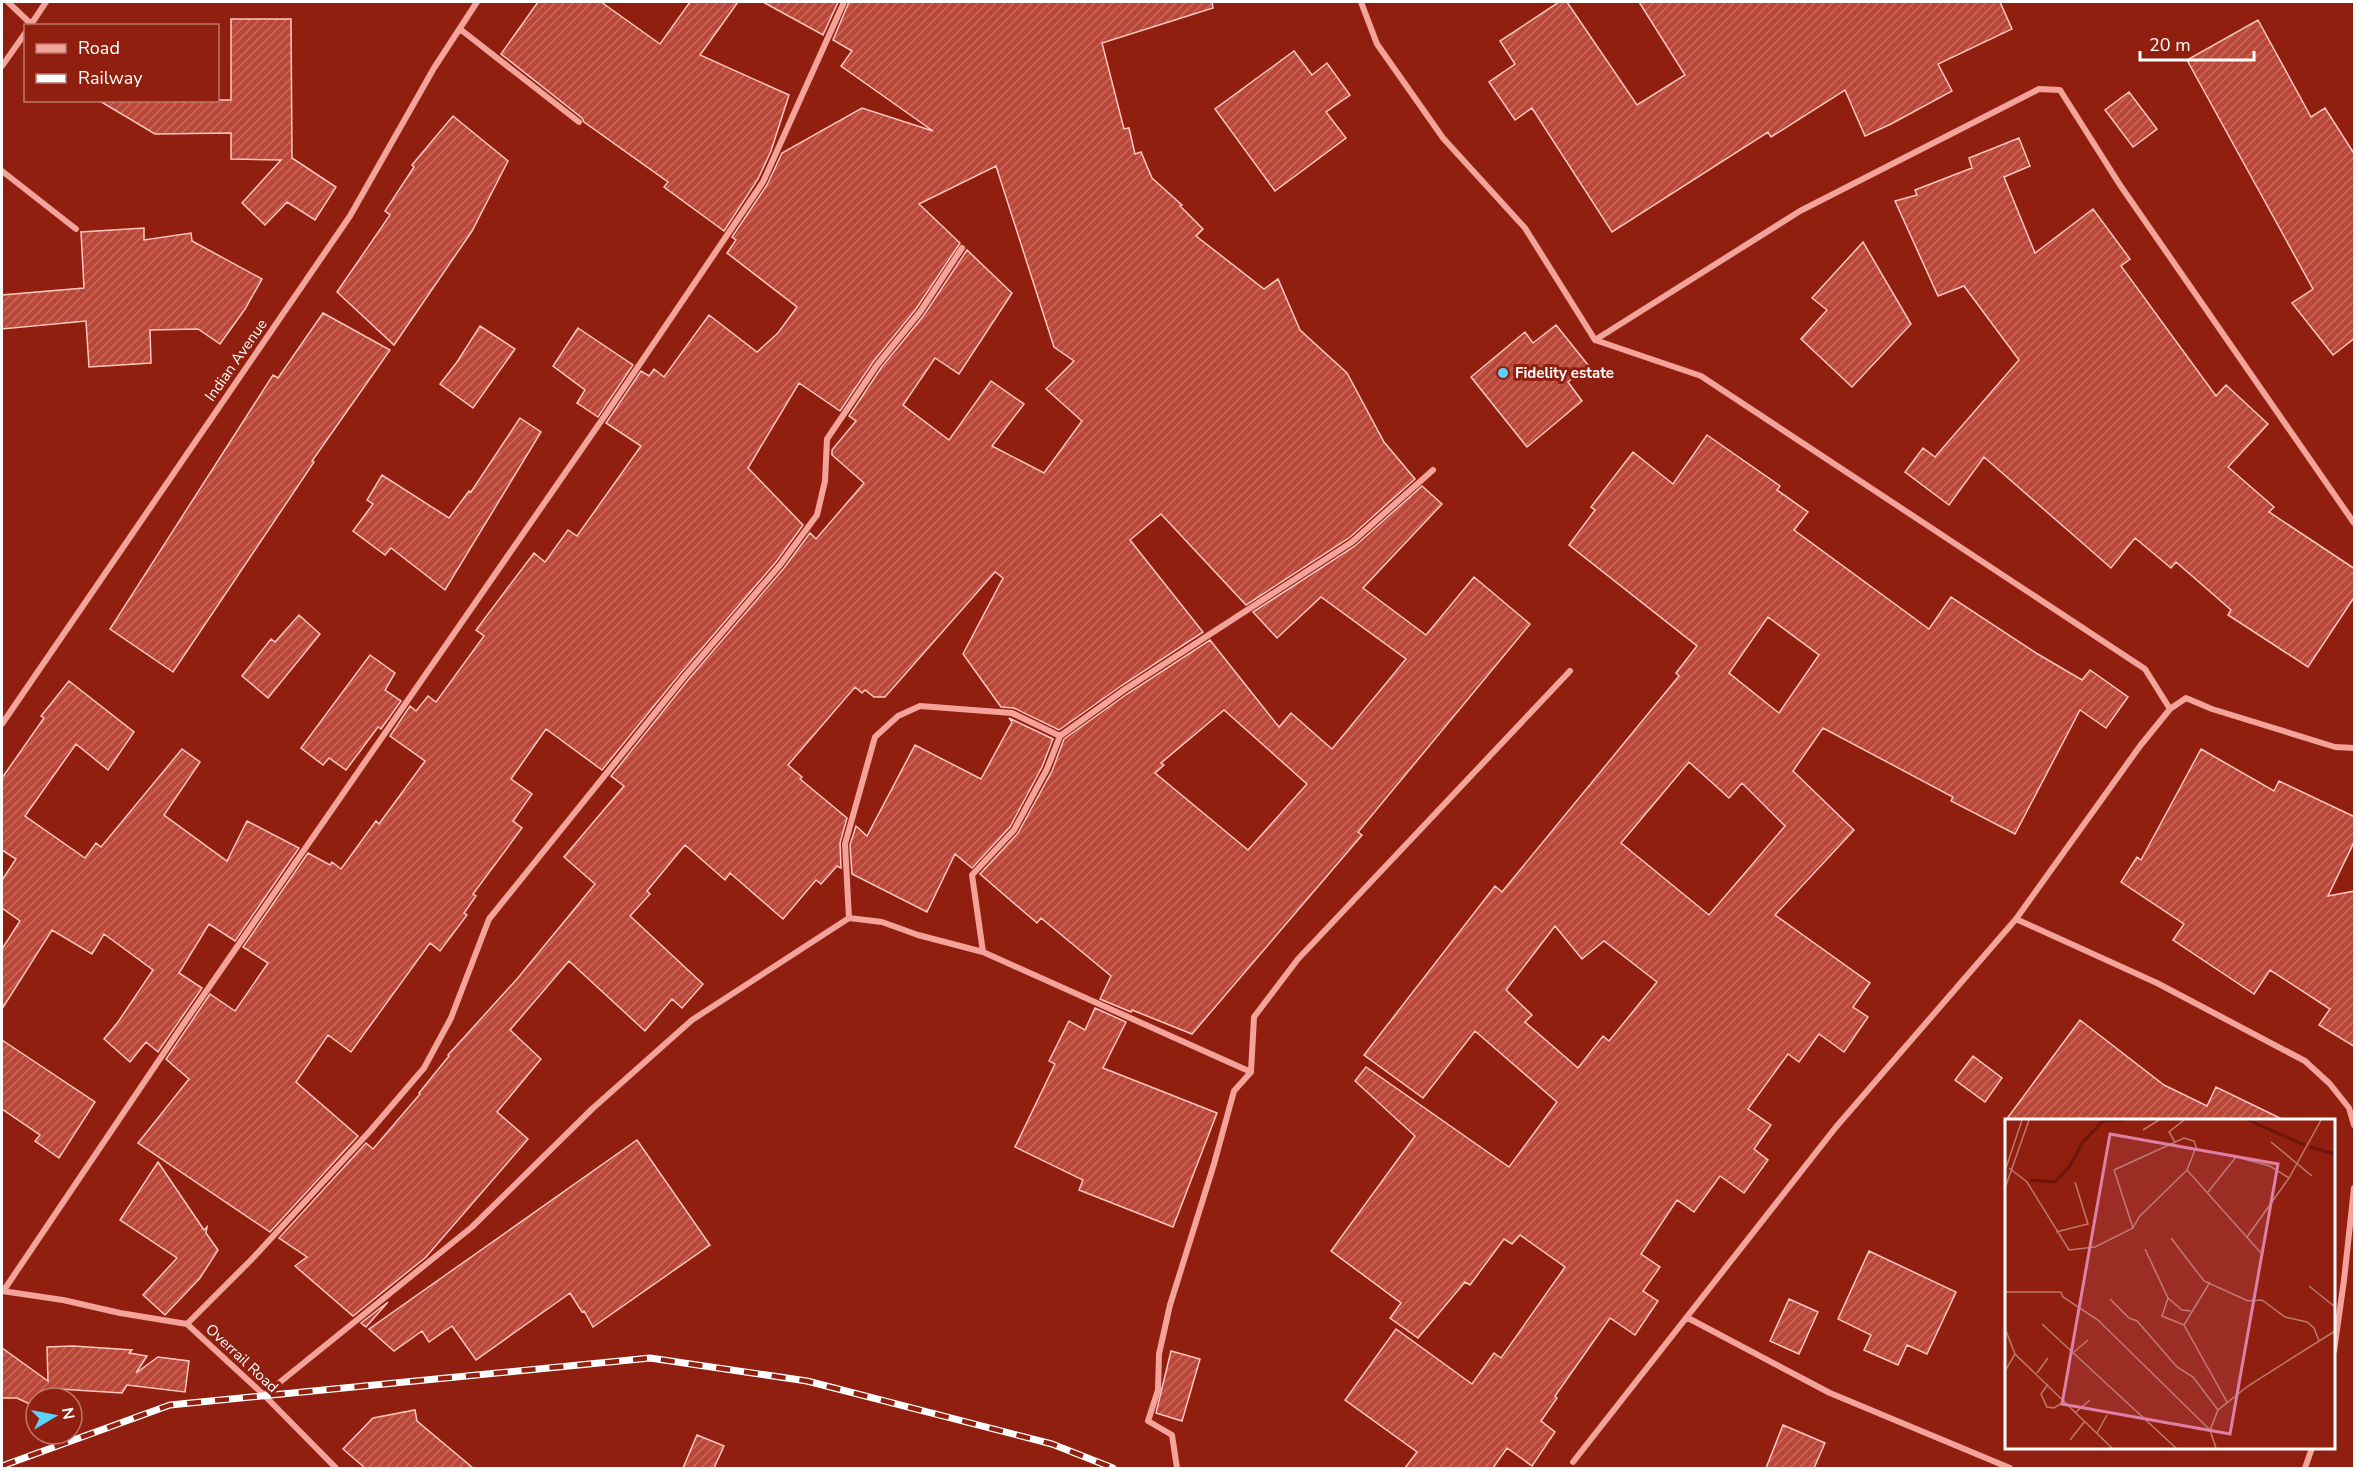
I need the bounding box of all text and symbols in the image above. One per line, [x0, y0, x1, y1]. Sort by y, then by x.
legend [24, 24, 219, 102]
scale bar [2140, 24, 2254, 62]
text: 20 m [2149, 33, 2191, 57]
text: Road [78, 36, 120, 60]
text: Railway [78, 66, 143, 90]
street label: Indian Avenue [200, 315, 272, 405]
place label: Fidelity estate [1515, 363, 1614, 383]
marker: Fidelity estate [1496, 366, 1510, 380]
inset map [2005, 1119, 2335, 1449]
street label: Overrail Road [201, 1319, 283, 1397]
north arrow [24, 1386, 84, 1446]
text: N [56, 1406, 80, 1421]

